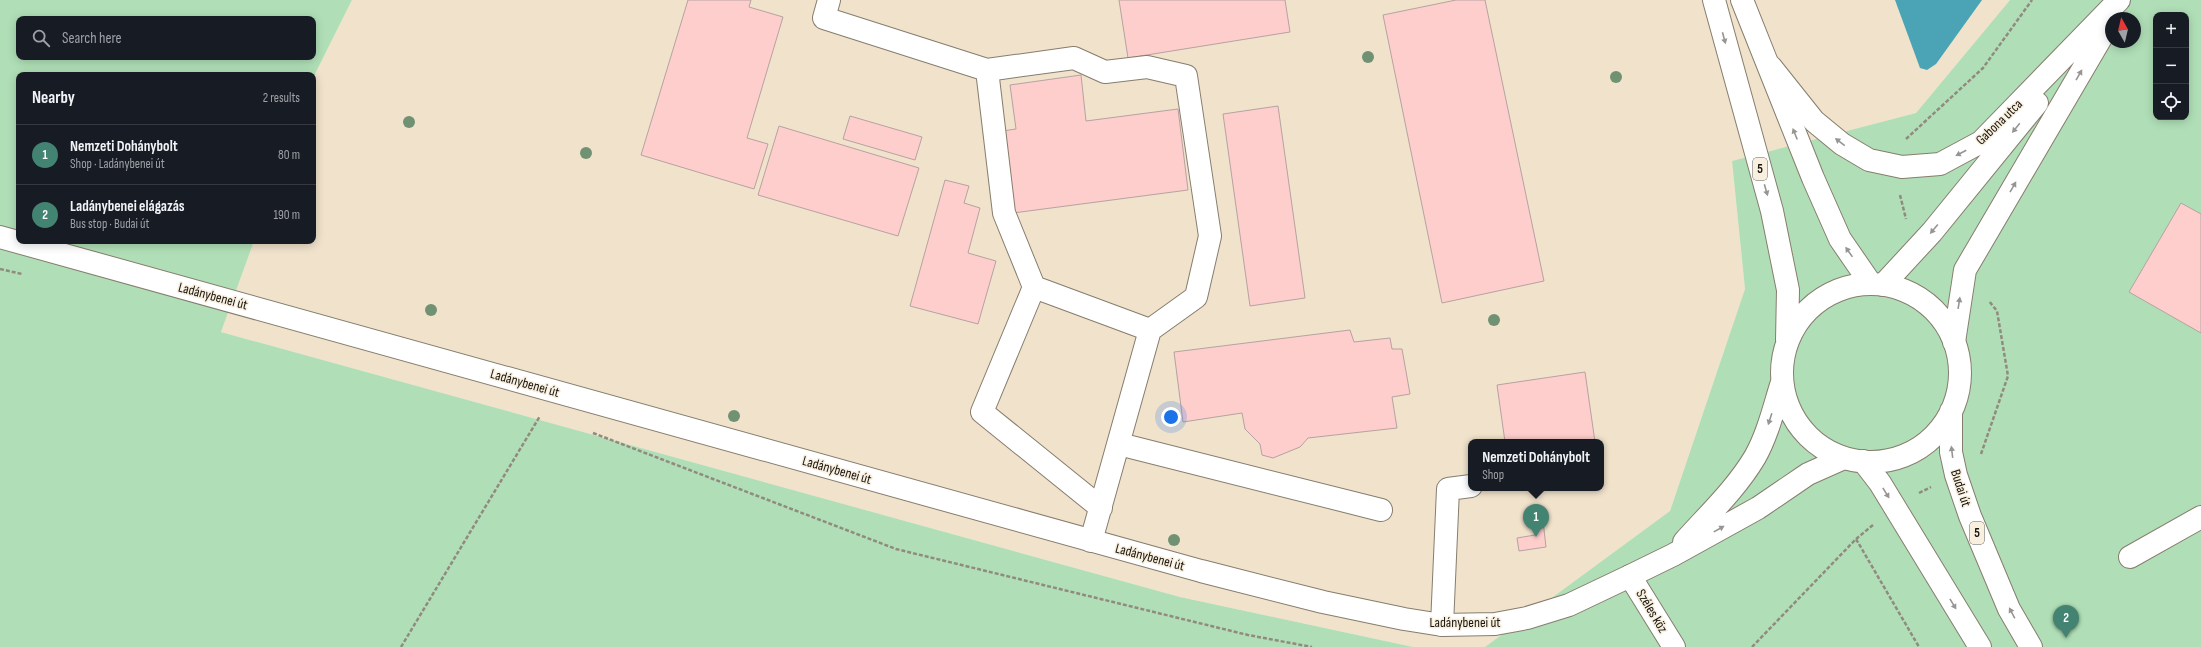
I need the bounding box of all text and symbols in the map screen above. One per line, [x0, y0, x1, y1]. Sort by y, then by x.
north arrow [2105, 12, 2141, 48]
map controls [2153, 12, 2189, 120]
button: + [2153, 12, 2189, 48]
search box [16, 16, 316, 60]
icon: search [30, 27, 52, 49]
text: Search here [62, 29, 122, 48]
one-way arrow [1721, 32, 1727, 44]
button: − [2153, 48, 2189, 84]
one-way arrow [2076, 69, 2083, 81]
button: locate [2153, 84, 2189, 120]
text: Nearby [32, 88, 75, 108]
text: 2 results [263, 90, 300, 106]
street label: Gabona utca [1972, 96, 2026, 148]
one-way arrow [2012, 123, 2021, 134]
one-way arrow [1792, 127, 1798, 139]
text: Nemzeti Dohánybolt [70, 137, 178, 156]
one-way arrow [1835, 138, 1845, 146]
text: 1 [42, 147, 48, 163]
text: 80 m [278, 147, 300, 163]
one-way arrow [1955, 150, 1966, 156]
text: Shop · Ladánybenei út [70, 156, 165, 172]
road number: 5 [1753, 158, 1767, 180]
one-way arrow [2010, 181, 2017, 193]
one-way arrow [1763, 184, 1769, 196]
text: Ladánybenei elágazás [70, 197, 185, 216]
text: 2 [42, 207, 48, 223]
text: 190 m [273, 207, 300, 223]
text: Bus stop · Budai út [70, 216, 150, 232]
one-way arrow [1930, 224, 1939, 234]
one-way arrow [1845, 246, 1853, 257]
street label: Ladánybenei út [176, 279, 250, 313]
one-way arrow [1956, 297, 1962, 309]
street label: Ladánybenei út [488, 365, 562, 401]
your location [1161, 407, 1181, 427]
one-way arrow [1767, 413, 1773, 425]
popup [1468, 439, 1604, 491]
one-way arrow [1948, 446, 1955, 458]
text: Nemzeti Dohánybolt [1482, 448, 1590, 467]
street label: Ladánybenei út [800, 452, 874, 488]
text: Shop [1482, 467, 1504, 483]
street label: Budai út [1947, 467, 1975, 509]
one-way arrow [1882, 487, 1889, 499]
pin: 1 [1523, 504, 1549, 537]
road number: 5 [1970, 522, 1984, 544]
one-way arrow [1713, 526, 1725, 533]
street label: Ladánybenei út [1113, 540, 1187, 574]
street label: Széles köz [1632, 586, 1672, 636]
one-way arrow [1950, 598, 1957, 610]
pin: 2 [2053, 605, 2079, 638]
one-way arrow [2008, 607, 2015, 619]
street label: Ladánybenei út [1429, 614, 1501, 631]

